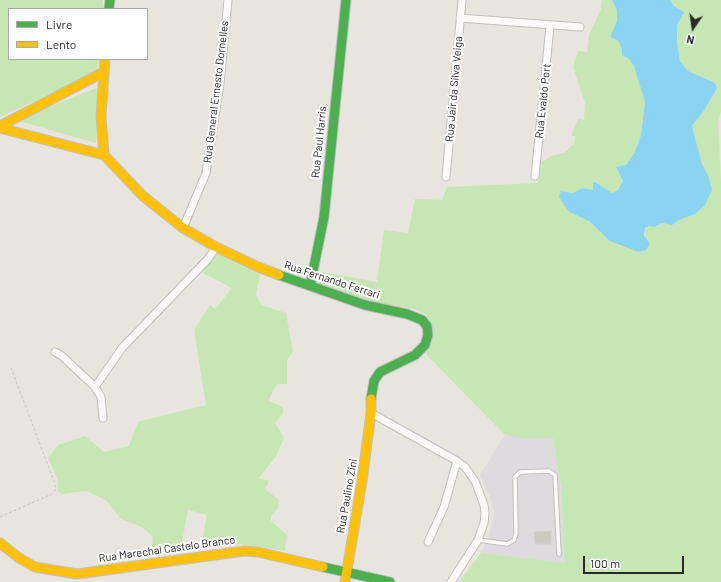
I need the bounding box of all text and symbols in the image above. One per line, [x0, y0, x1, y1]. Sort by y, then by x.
legend [8, 8, 148, 60]
north arrow [673, 8, 713, 48]
text: Livre [46, 17, 72, 31]
street label: Rua General Ernesto Dornelles [201, 20, 231, 164]
text: N [685, 33, 695, 47]
street label: Rua Jair da Silva Veiga [443, 36, 465, 142]
text: Lento [46, 37, 76, 51]
street label: Rua Evaldo Port [533, 63, 553, 139]
street label: Rua Paul Harris [309, 105, 329, 179]
street label: Rua Fernando Ferrari [282, 258, 382, 302]
street label: Rua Paulino Zini [334, 458, 360, 534]
street label: Rua Marechal Castelo Branco [98, 533, 236, 565]
scale bar [585, 548, 686, 574]
text: 100 m [590, 556, 620, 570]

